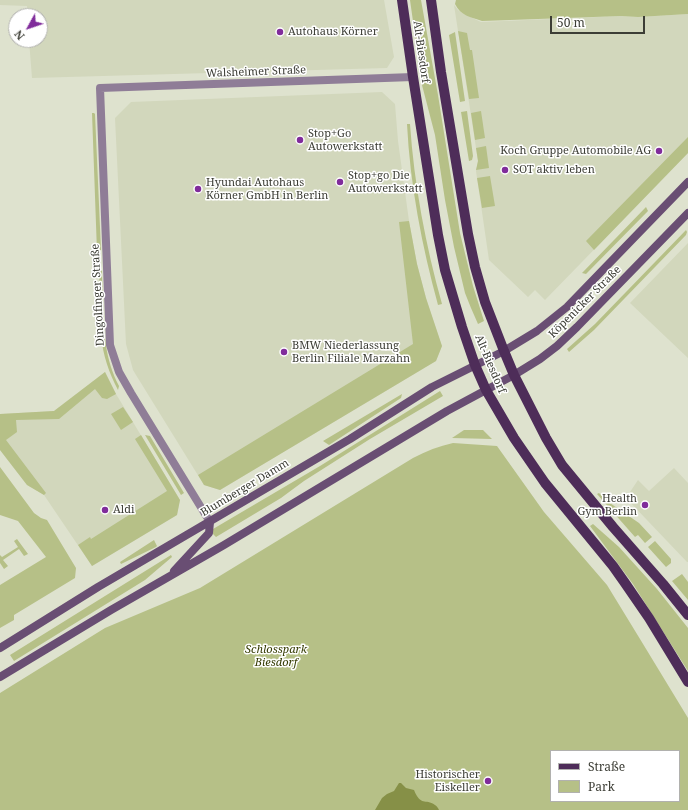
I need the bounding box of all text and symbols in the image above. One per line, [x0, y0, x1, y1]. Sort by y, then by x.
north arrow [8, 8, 48, 48]
scale bar [552, 8, 647, 34]
text: 50 m [557, 14, 585, 31]
street label: Alt-Biesdorf [410, 20, 432, 84]
place label: Autohaus Körner [288, 25, 378, 39]
text: N [11, 27, 28, 44]
marker: Autohaus Körner [275, 27, 285, 37]
street label: Walsheimer Straße [206, 64, 306, 80]
place label: Stop+Go Autowerkstatt [308, 127, 382, 153]
marker: Stop+Go Autowerkstatt [295, 135, 305, 145]
place label: Koch Gruppe Automobile AG [500, 144, 651, 158]
marker: Koch Gruppe Automobile AG [654, 146, 664, 156]
place label: SOT aktiv leben [513, 163, 595, 177]
marker: SOT aktiv leben [500, 165, 510, 175]
place label: Stop+go Die Autowerkstatt [348, 169, 422, 195]
place label: Hyundai Autohaus Körner GmbH in Berlin [206, 176, 328, 202]
marker: Stop+go Die Autowerkstatt [335, 177, 345, 187]
marker: Hyundai Autohaus Körner GmbH in Berlin [193, 184, 203, 194]
street label: Dingolfinger Straße [89, 243, 107, 347]
street label: Köpenicker Straße [546, 263, 624, 341]
street label: Alt-Biesdorf [472, 333, 508, 395]
place label: BMW Niederlassung Berlin Filiale Marzahn [292, 339, 410, 365]
marker: BMW Niederlassung Berlin Filiale Marzahn [279, 347, 289, 357]
street label: Blumberger Damm [198, 456, 292, 520]
place label: Health Gym Berlin [577, 492, 637, 518]
marker: Health Gym Berlin [640, 500, 650, 510]
place label: Aldi [113, 503, 134, 517]
marker: Aldi [100, 505, 110, 515]
park label: Schlosspark Biesdorf [245, 643, 307, 669]
legend [550, 750, 680, 802]
text: Straße [588, 758, 625, 775]
place label: Historischer Eiskeller [415, 768, 480, 794]
marker: Historischer Eiskeller [483, 776, 493, 786]
text: Park [588, 778, 615, 795]

